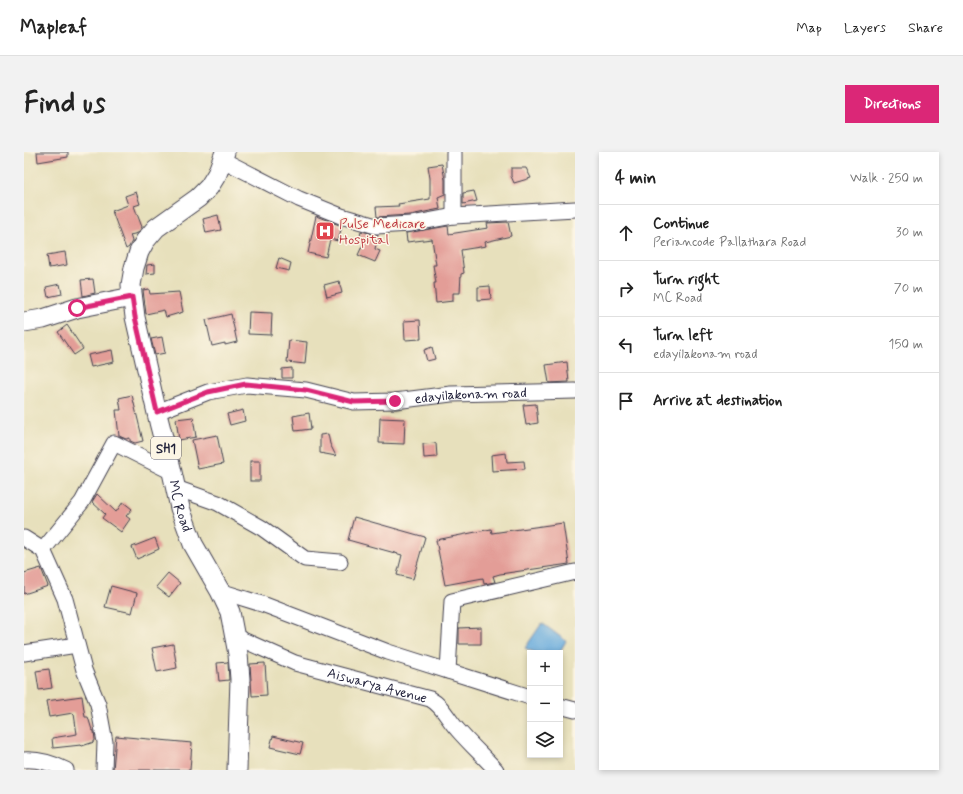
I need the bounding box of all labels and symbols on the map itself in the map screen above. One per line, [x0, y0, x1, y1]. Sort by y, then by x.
place label: Pulse Medicare Hospital [339, 215, 426, 249]
hospital icon: Pulse Medicare Hospital [314, 220, 336, 242]
route start [68, 299, 86, 317]
street label: edayilakonam road [413, 384, 527, 408]
route end [386, 392, 404, 410]
road number: SH1 [151, 437, 181, 459]
street label: MC Road [164, 478, 196, 535]
street label: Aiswarya Avenue [325, 664, 429, 708]

